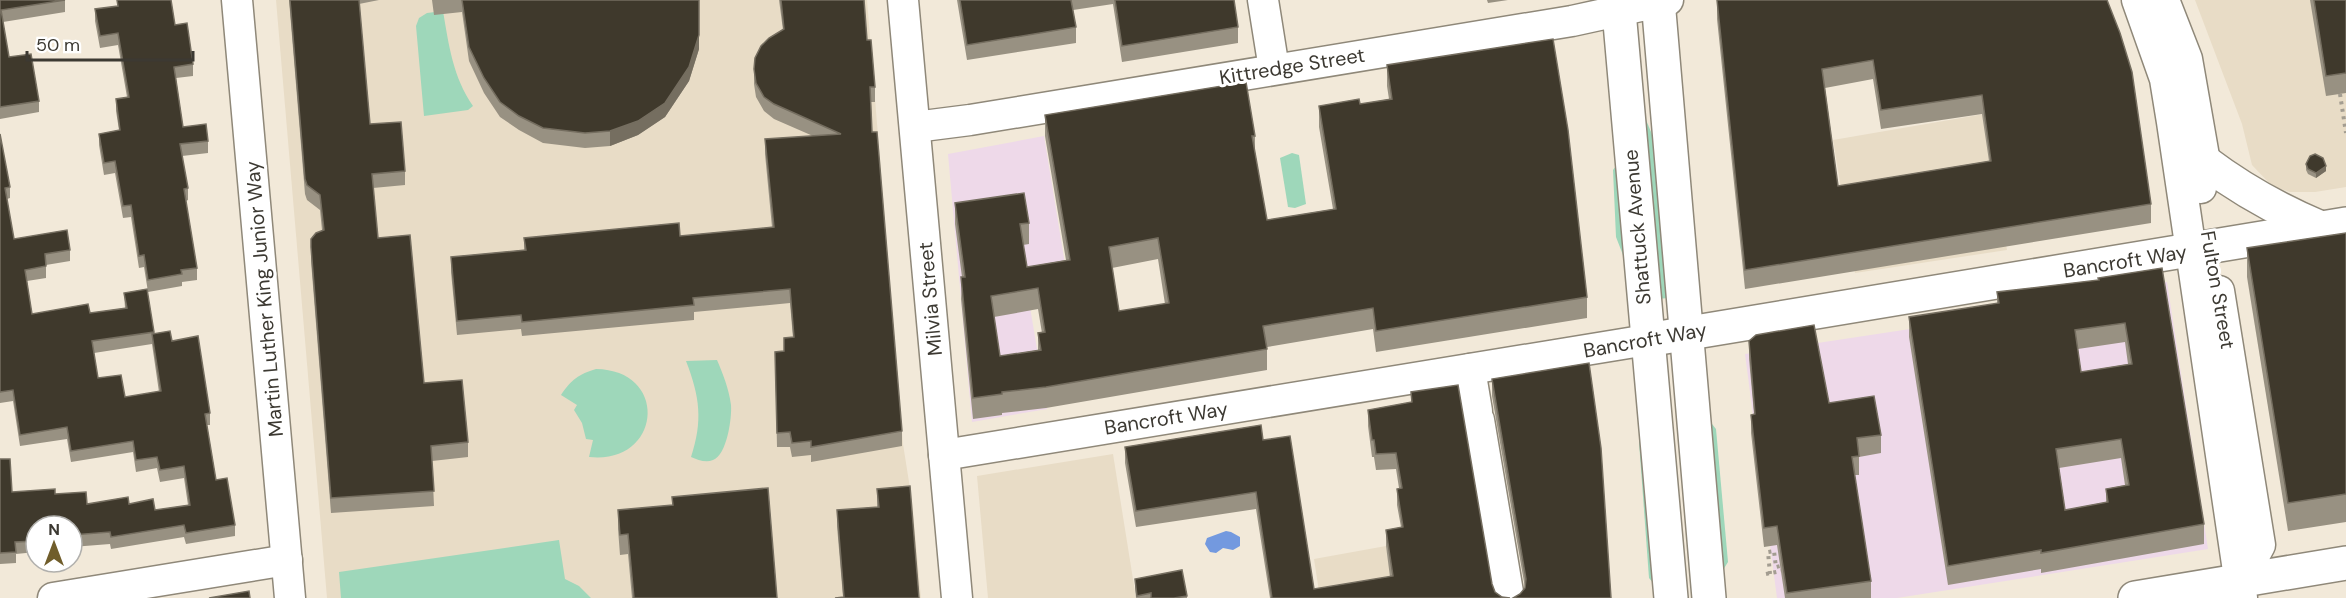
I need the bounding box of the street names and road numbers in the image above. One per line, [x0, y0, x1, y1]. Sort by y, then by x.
street label: Kittredge Street [1217, 42, 1367, 90]
street label: Shattuck Avenue [1617, 148, 1657, 306]
street label: Martin Luther King Junior Way [239, 160, 289, 438]
street label: Fulton Street [2195, 229, 2241, 351]
street label: Bancroft Way [2061, 238, 2189, 284]
street label: Milvia Street [912, 241, 948, 357]
street label: Bancroft Way [1581, 316, 1709, 364]
street label: Bancroft Way [1102, 395, 1230, 441]

